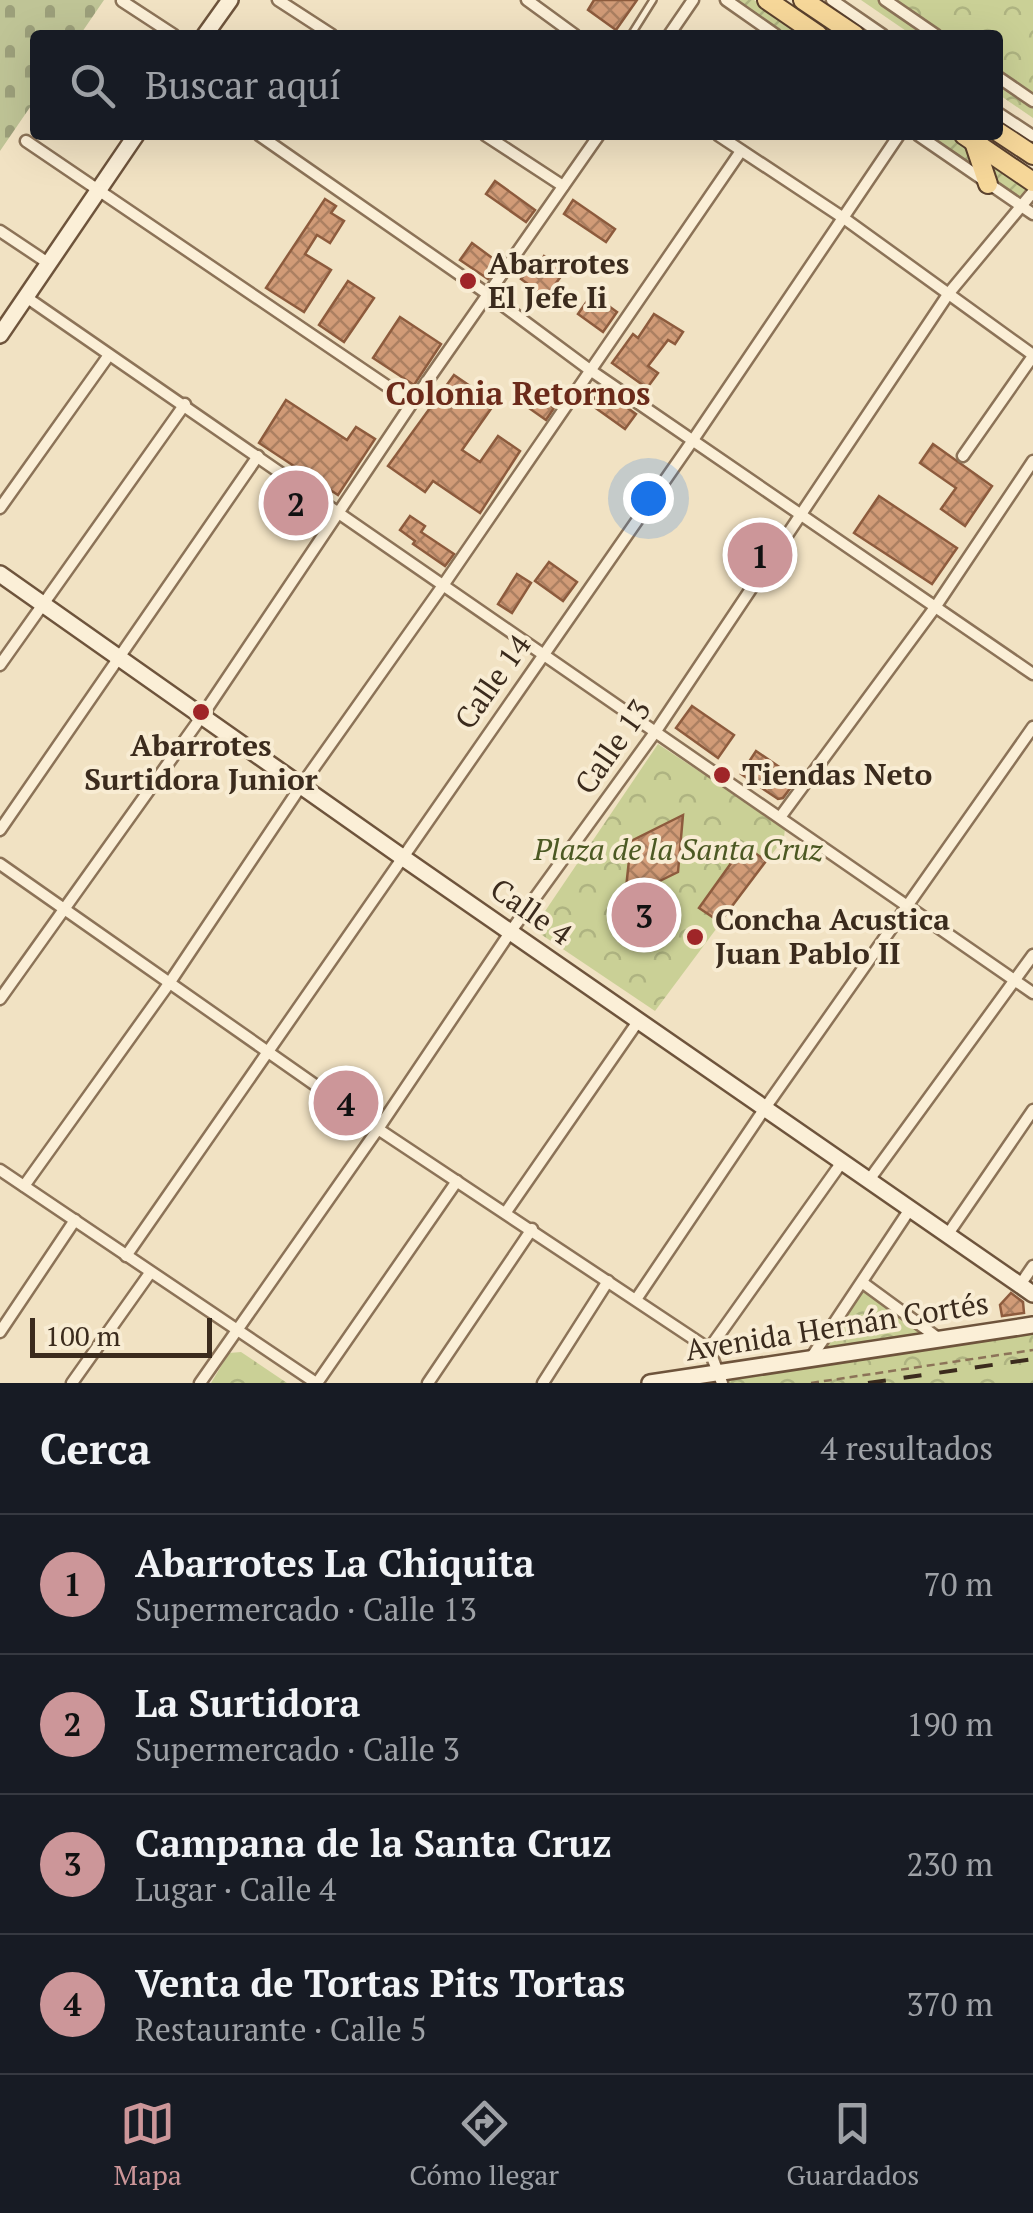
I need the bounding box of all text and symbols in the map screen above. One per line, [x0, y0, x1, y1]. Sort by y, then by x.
search box [30, 30, 1003, 140]
icon: search [65, 58, 120, 113]
text: Buscar aquí [145, 60, 341, 110]
place label: Abarrotes El Jefe Ii [488, 243, 629, 317]
marker: Abarrotes El Jefe Ii [457, 270, 479, 292]
district label: Colonia Retornos [386, 372, 650, 414]
pin: 2 [264, 466, 328, 540]
your location [623, 473, 674, 524]
pin: 1 [728, 518, 792, 592]
street label: Calle 14 [445, 626, 539, 737]
street label: Calle 13 [565, 691, 659, 802]
marker: Abarrotes Surtidora Junior [190, 701, 212, 723]
place label: Abarrotes Surtidora Junior [84, 725, 318, 799]
place label: Tiendas Neto [742, 754, 932, 794]
marker: Tiendas Neto [711, 764, 733, 786]
park label: Plaza de la Santa Cruz [533, 829, 823, 869]
street label: Calle 4 [483, 869, 580, 954]
pin: 3 [612, 878, 676, 952]
place label: Concha Acustica Juan Pablo II [715, 899, 950, 973]
marker: Concha Acustica Juan Pablo II [684, 926, 706, 948]
pin: 4 [314, 1066, 378, 1140]
street label: Avenida Hernán Cortés [682, 1282, 991, 1370]
scale bar [30, 1313, 212, 1358]
text: 100 m [45, 1317, 121, 1354]
text: Cerca [40, 1420, 151, 1476]
text: 4 resultados [821, 1427, 993, 1469]
text: Abarrotes La Chiquita [135, 1538, 535, 1588]
text: 1 [63, 1563, 82, 1605]
text: 70 m [923, 1563, 993, 1605]
text: Supermercado · Calle 13 [135, 1588, 477, 1630]
text: La Surtidora [135, 1678, 360, 1728]
text: 2 [63, 1703, 82, 1745]
text: 190 m [906, 1703, 993, 1745]
text: Supermercado · Calle 3 [135, 1728, 460, 1770]
text: Campana de la Santa Cruz [135, 1818, 612, 1868]
text: 3 [63, 1843, 82, 1885]
text: 230 m [906, 1843, 993, 1885]
text: Lugar · Calle 4 [135, 1868, 336, 1910]
text: Venta de Tortas Pits Tortas [135, 1958, 625, 2008]
text: 4 [63, 1983, 82, 2025]
text: 370 m [906, 1983, 993, 2025]
text: Restaurante · Calle 5 [135, 2008, 427, 2050]
tab: Mapa [114, 2096, 182, 2193]
tab: Cómo llegar [409, 2096, 559, 2193]
tab: Guardados [786, 2096, 919, 2193]

